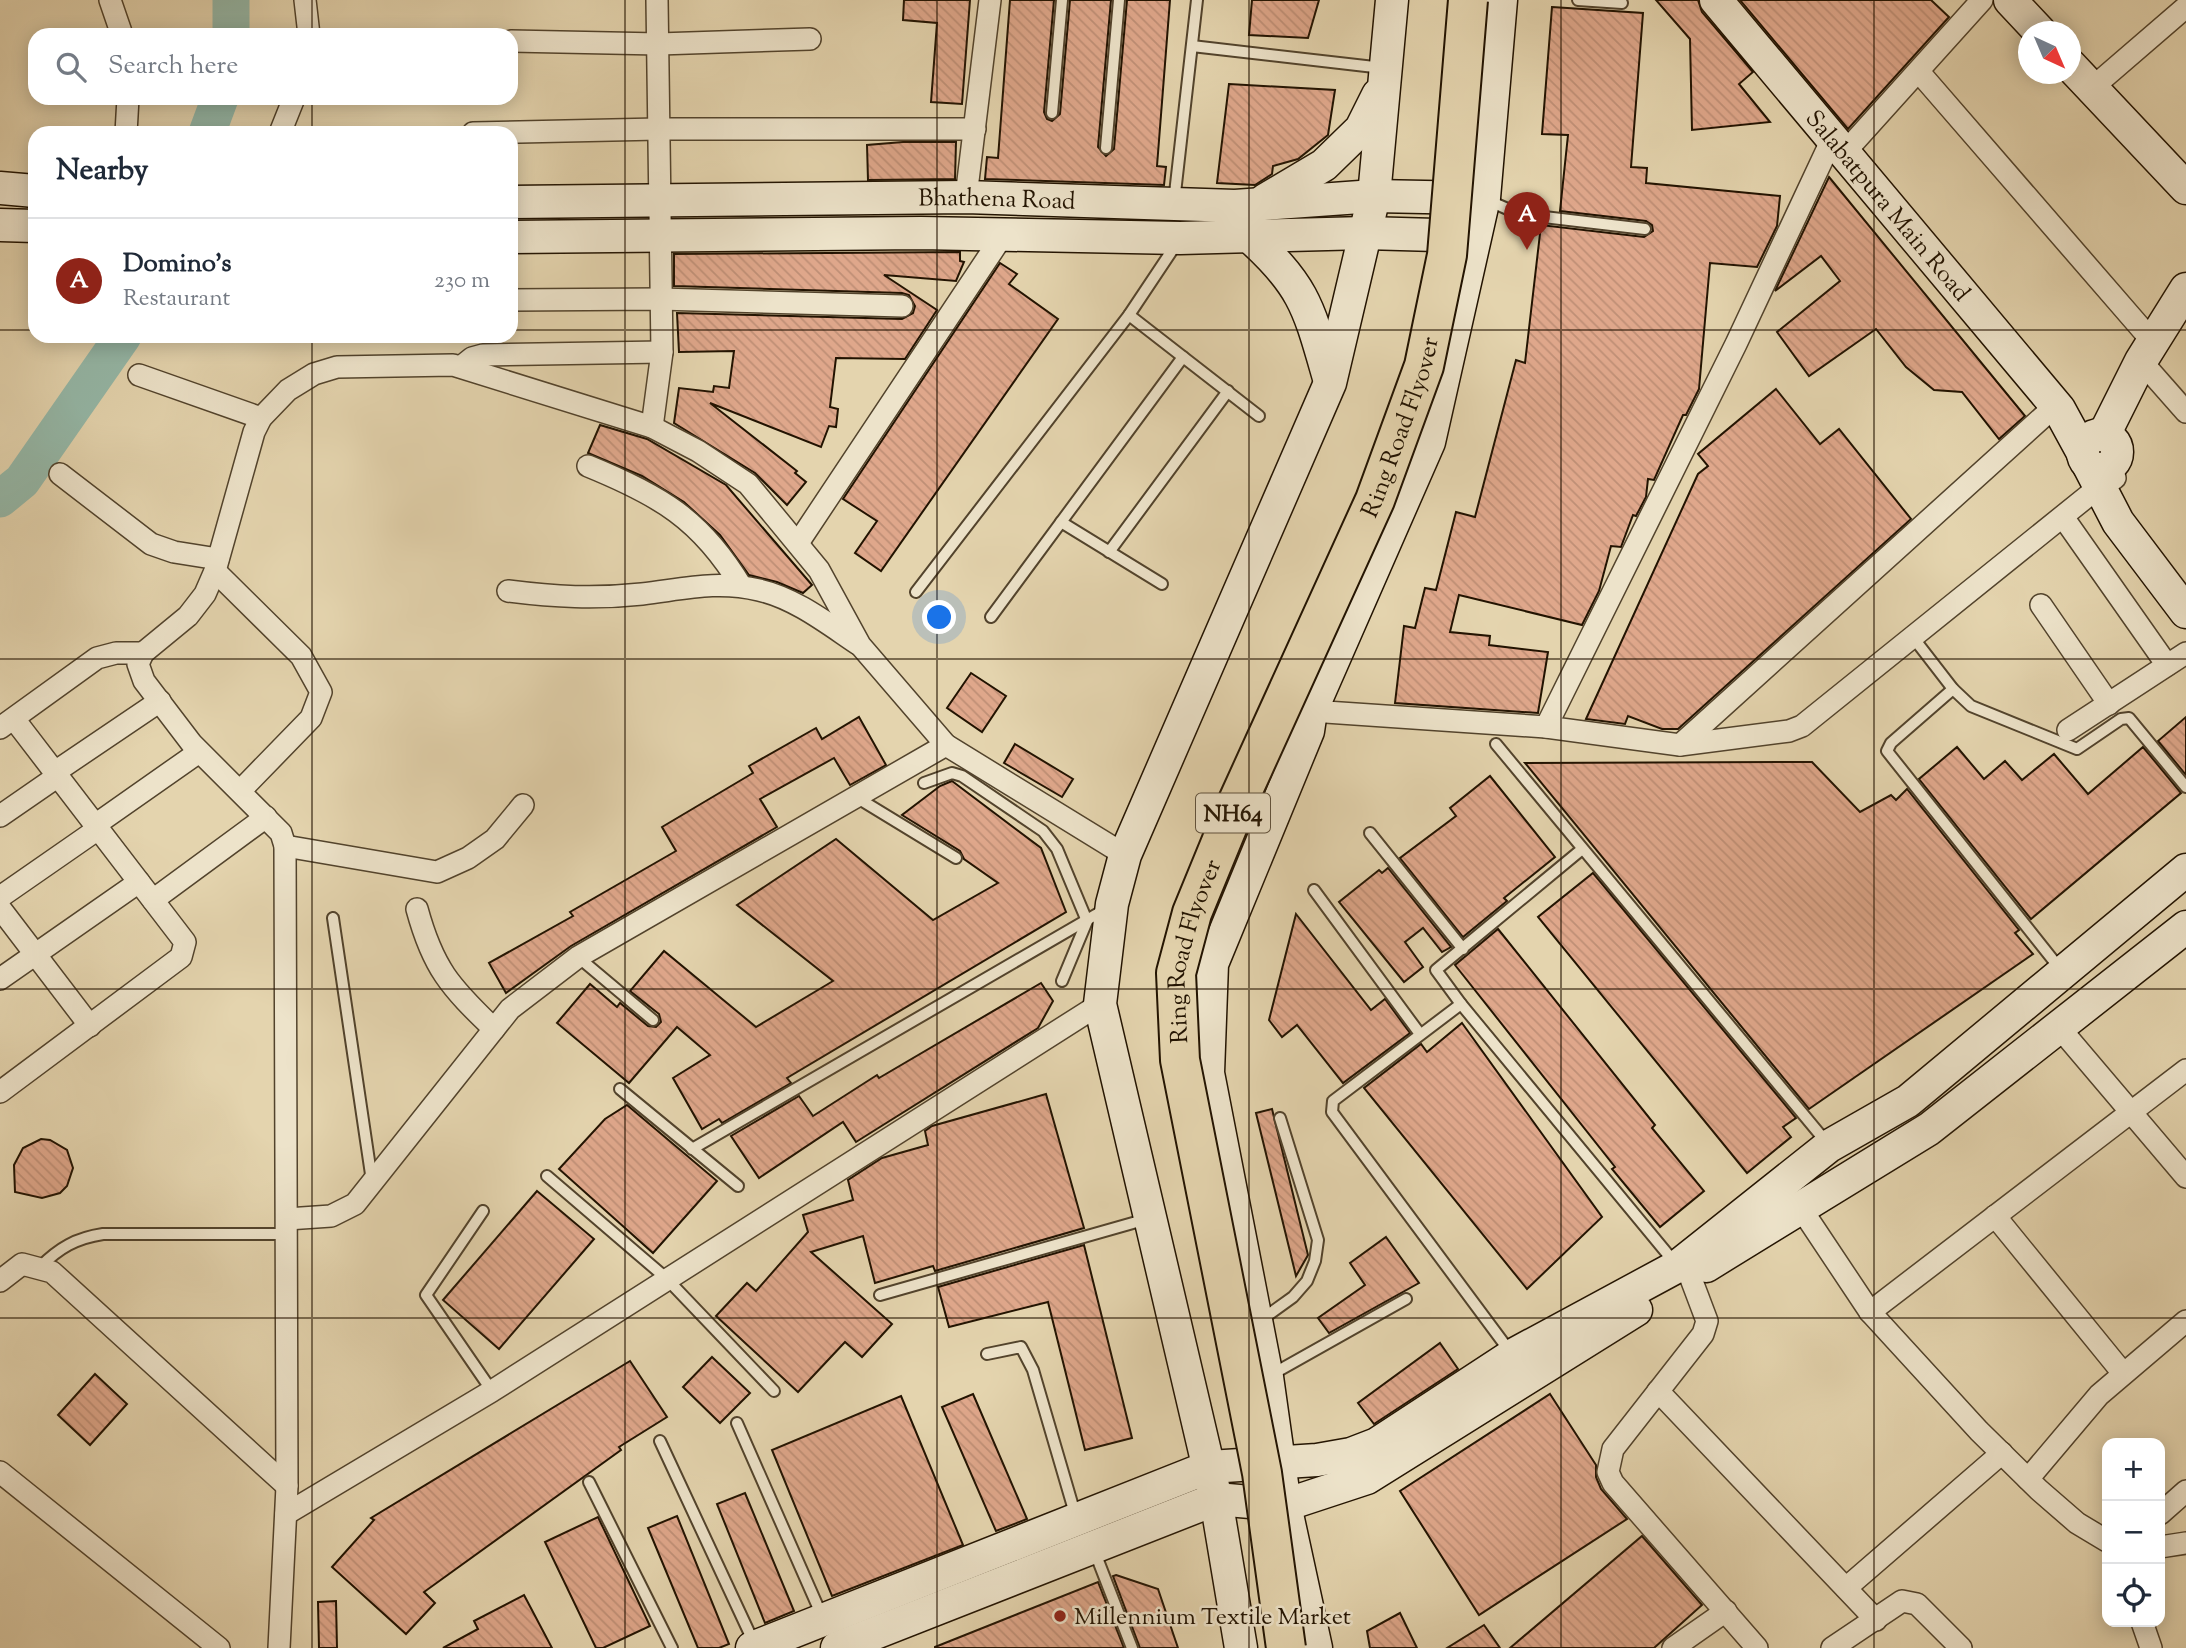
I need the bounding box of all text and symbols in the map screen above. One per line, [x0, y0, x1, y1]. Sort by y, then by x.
north arrow [2018, 21, 2081, 84]
search box [28, 28, 518, 105]
icon: search [52, 48, 90, 86]
text: Search here [108, 48, 238, 85]
street label: Salabatpura Main Road [1796, 103, 1977, 310]
text: Nearby [56, 150, 148, 193]
street label: Bhathena Road [918, 182, 1077, 220]
pin: A [1504, 192, 1550, 250]
text: Domino's [123, 246, 232, 283]
text: A [70, 265, 88, 298]
text: 230 m [434, 265, 490, 298]
text: Restaurant [123, 283, 230, 316]
street label: Ring Road Flyover [1354, 334, 1449, 524]
your location [922, 600, 956, 634]
road number: NH64 [1196, 793, 1270, 832]
street label: Ring Road Flyover [1161, 855, 1231, 1044]
map controls [2102, 1438, 2165, 1627]
button: + [2102, 1438, 2165, 1501]
button: − [2102, 1501, 2165, 1564]
button: locate [2102, 1564, 2165, 1627]
place label: Millennium Textile Market [1074, 1601, 1351, 1635]
marker: Millennium Textile Market [1052, 1608, 1068, 1624]

